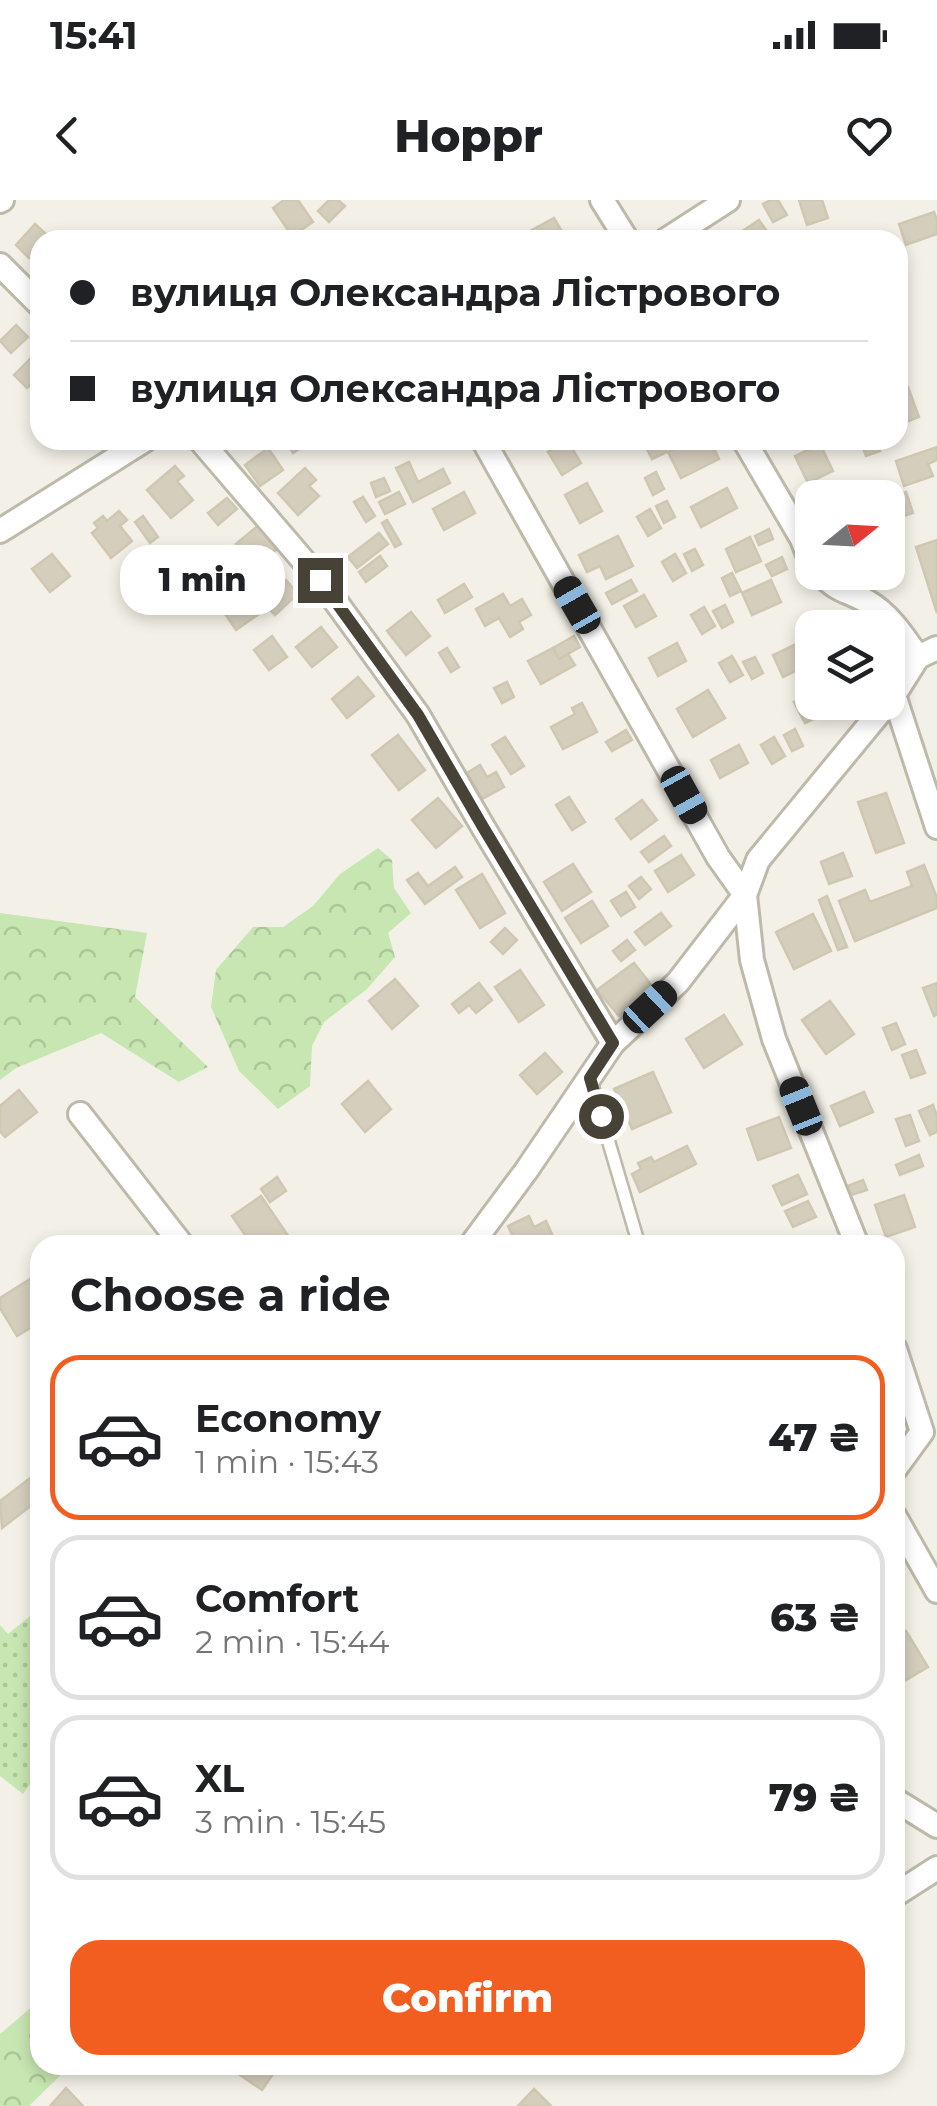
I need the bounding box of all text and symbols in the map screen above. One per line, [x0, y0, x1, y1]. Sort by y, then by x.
text: 15:41 [50, 12, 138, 59]
icon: back [40, 108, 95, 163]
text: Hoppr [394, 108, 543, 163]
icon: heart [842, 108, 897, 163]
text: вулиця Олександра Лістрового [130, 269, 780, 316]
text: вулиця Олександра Лістрового [130, 365, 780, 412]
north arrow [795, 480, 905, 590]
map controls [795, 480, 905, 720]
callout: 1 min [120, 545, 285, 615]
route end [298, 558, 343, 603]
text: 1 min [158, 560, 247, 599]
car [549, 572, 605, 638]
button: layers [795, 610, 905, 720]
car [656, 761, 712, 829]
car [618, 976, 682, 1038]
car [776, 1073, 826, 1139]
route start [579, 1094, 624, 1139]
text: Choose a ride [70, 1267, 391, 1322]
icon: car [75, 1393, 165, 1483]
text: Economy [195, 1395, 381, 1442]
text: 47 ₴ [768, 1414, 860, 1461]
text: 1 min · 15:43 [195, 1442, 379, 1481]
icon: car [75, 1573, 165, 1663]
text: Comfort [195, 1575, 359, 1622]
text: 63 ₴ [770, 1594, 860, 1641]
text: 2 min · 15:44 [195, 1622, 389, 1661]
icon: car [75, 1753, 165, 1843]
text: XL [195, 1755, 244, 1802]
text: 79 ₴ [769, 1774, 860, 1821]
text: 3 min · 15:45 [195, 1802, 386, 1841]
button: Confirm [70, 1940, 865, 2055]

